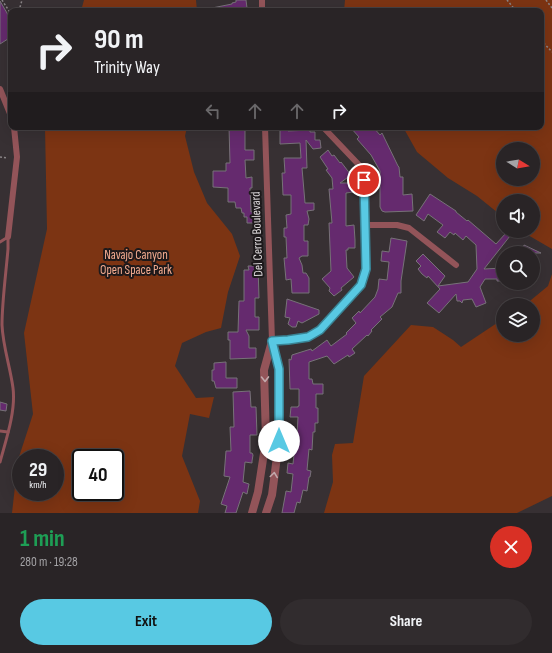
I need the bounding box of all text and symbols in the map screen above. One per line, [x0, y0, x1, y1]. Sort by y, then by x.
text: 90 m [94, 23, 144, 56]
icon: right [28, 24, 80, 76]
text: Trinity Way [94, 57, 160, 78]
icon: left [202, 100, 224, 122]
icon: ahead [244, 100, 266, 122]
icon: ahead [286, 100, 308, 122]
icon: right [328, 100, 350, 122]
north arrow [496, 142, 540, 186]
map controls [496, 142, 540, 342]
pin [347, 163, 381, 197]
icon: arrive [353, 169, 375, 191]
street label: Del Cerro Boulevard [248, 191, 266, 277]
button: sound [496, 194, 540, 238]
button: search [496, 246, 540, 290]
park label: Navajo Canyon Open Space Park [100, 247, 172, 278]
button: layers [496, 298, 540, 342]
one-way arrow [260, 376, 269, 382]
position arrow [258, 420, 300, 462]
speed limit sign: 40 [72, 449, 124, 501]
text: 29 [29, 458, 47, 482]
one-way arrow [270, 472, 279, 478]
text: km/h [29, 479, 47, 491]
text: 1 min [20, 524, 65, 553]
button: close [490, 526, 532, 568]
text: 280 m · 19:28 [20, 554, 78, 570]
button: Exit [20, 599, 272, 645]
button: Share [280, 599, 532, 645]

